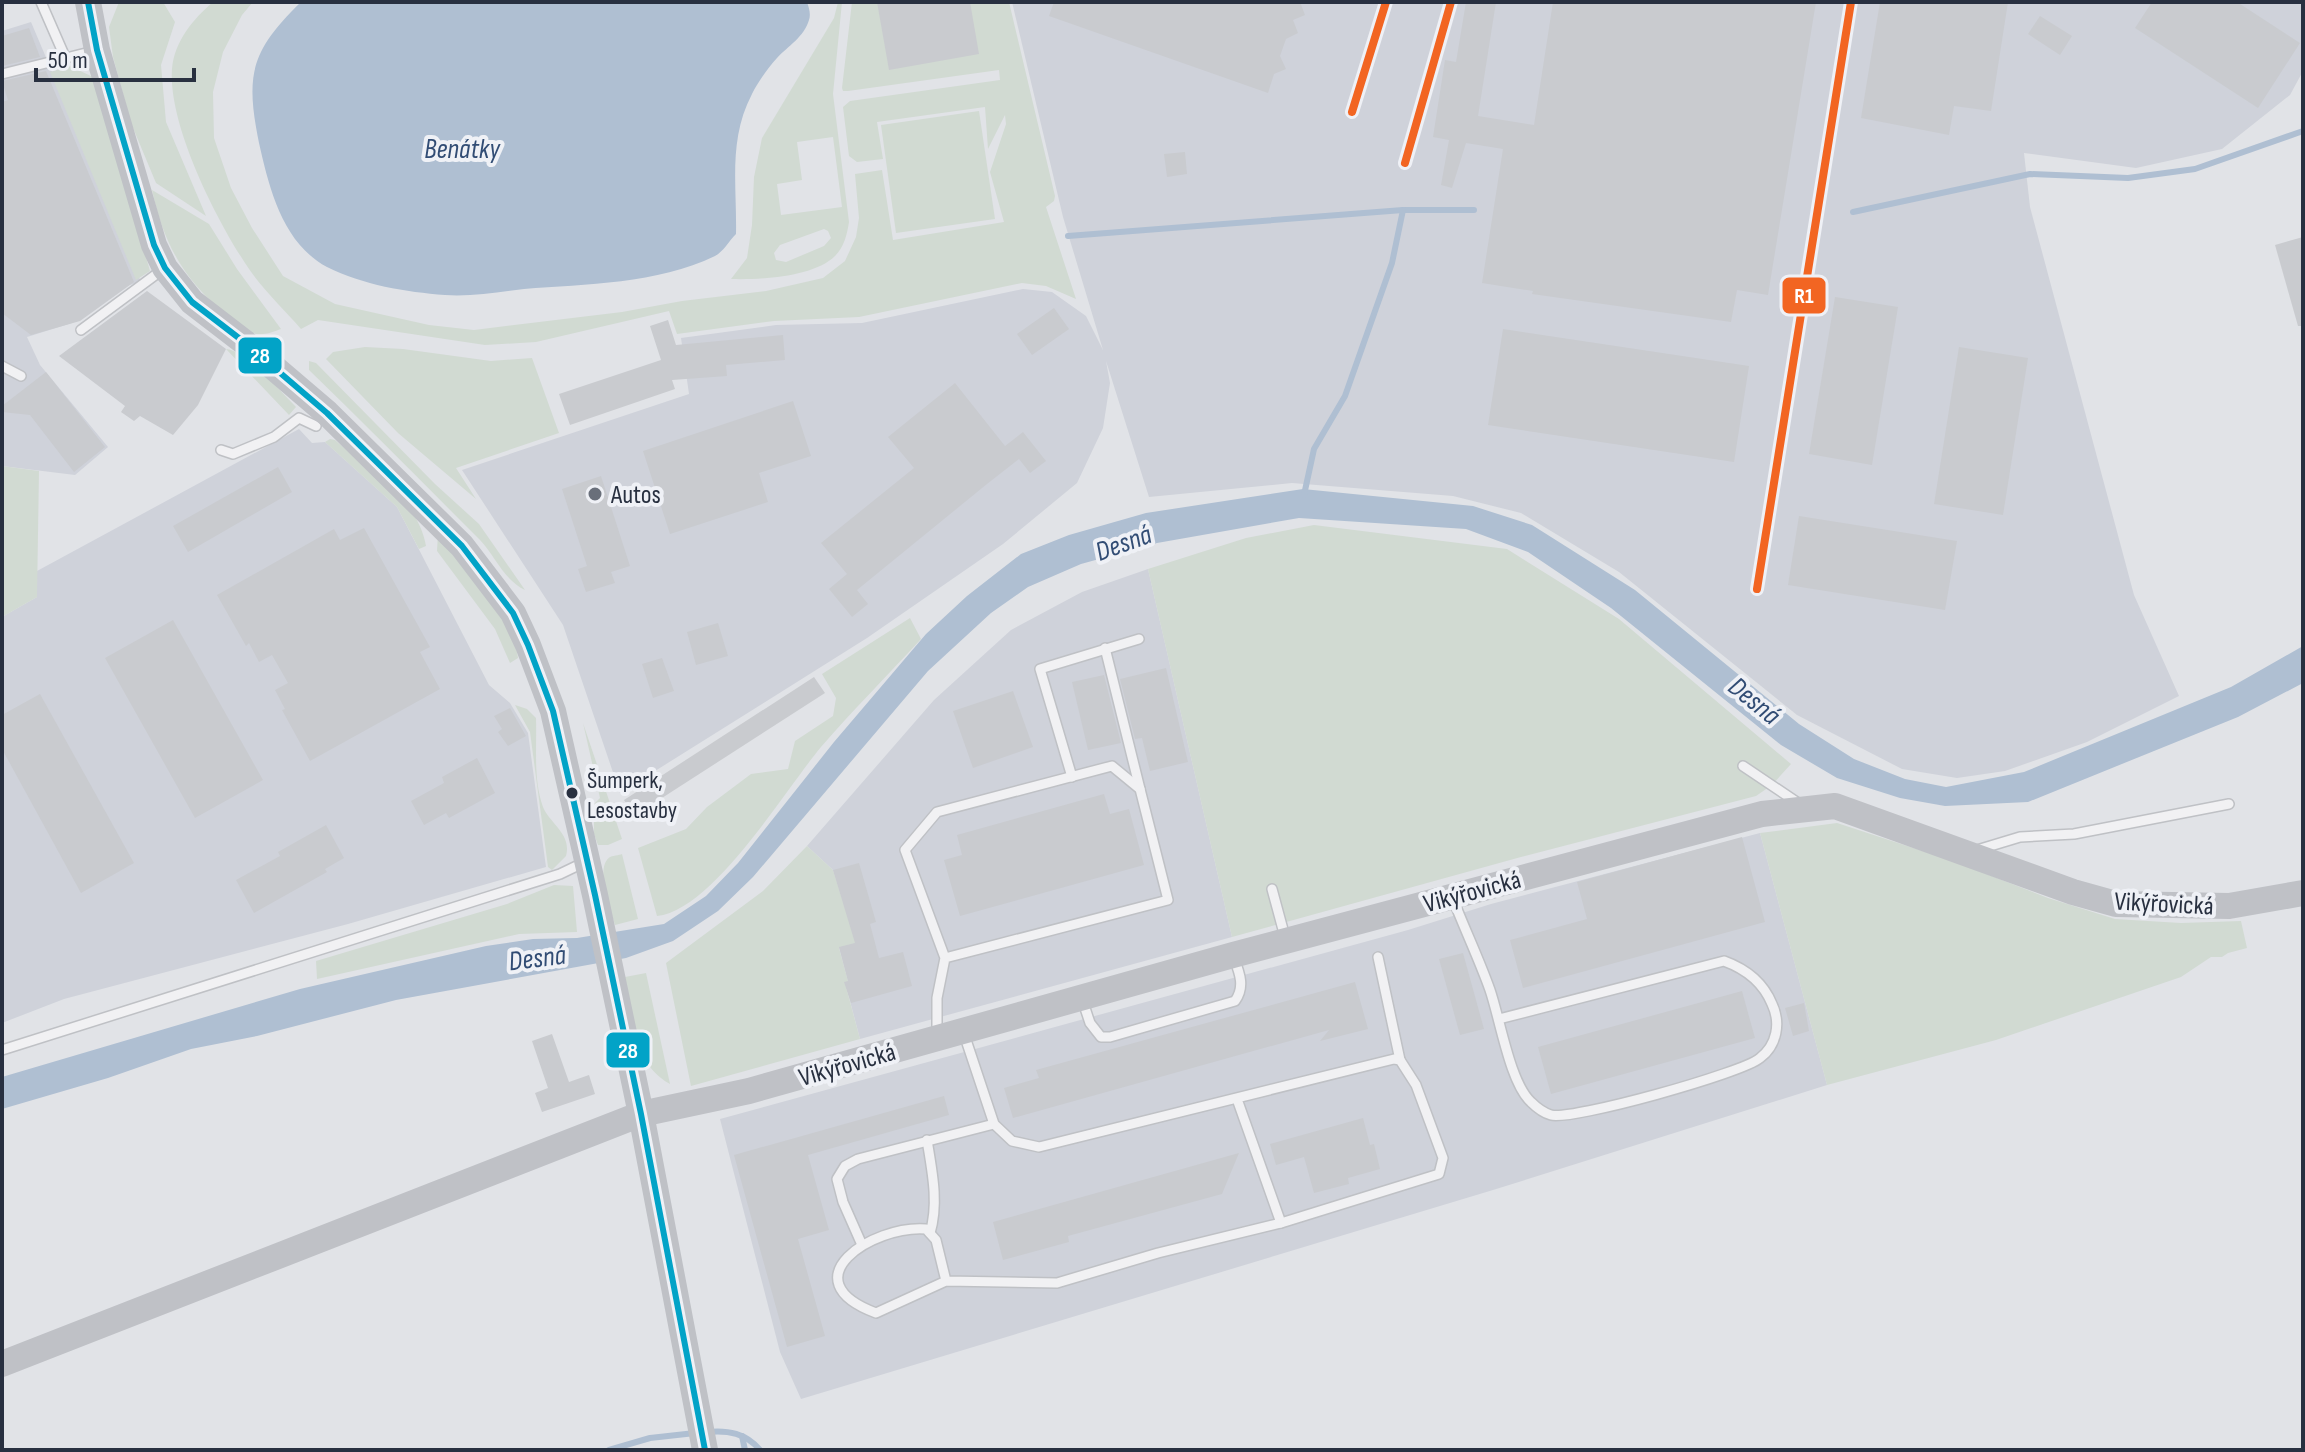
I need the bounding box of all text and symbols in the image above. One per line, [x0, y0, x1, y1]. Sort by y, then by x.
scale bar [36, 32, 194, 82]
text: 50 m [48, 46, 88, 75]
water label: Benátky [424, 133, 501, 166]
line badge: R1 [1781, 276, 1827, 315]
text: R1 [1794, 283, 1814, 310]
line badge: 28 [237, 336, 283, 375]
text: 28 [250, 343, 270, 370]
place label: Autos [610, 480, 661, 511]
marker: Autos [586, 485, 604, 503]
water label: Desná [1091, 518, 1157, 569]
water label: Desná [1721, 670, 1787, 732]
place label: Šumperk, Lesostavby [587, 766, 677, 825]
marker: Šumperk, Lesostavby [564, 785, 580, 801]
street label: Vikýřovická [1420, 865, 1524, 920]
street label: Vikýřovická [2113, 886, 2214, 923]
water label: Desná [507, 939, 568, 978]
line badge: 28 [605, 1031, 651, 1069]
street label: Vikýřovická [795, 1037, 899, 1094]
text: 28 [618, 1038, 638, 1065]

